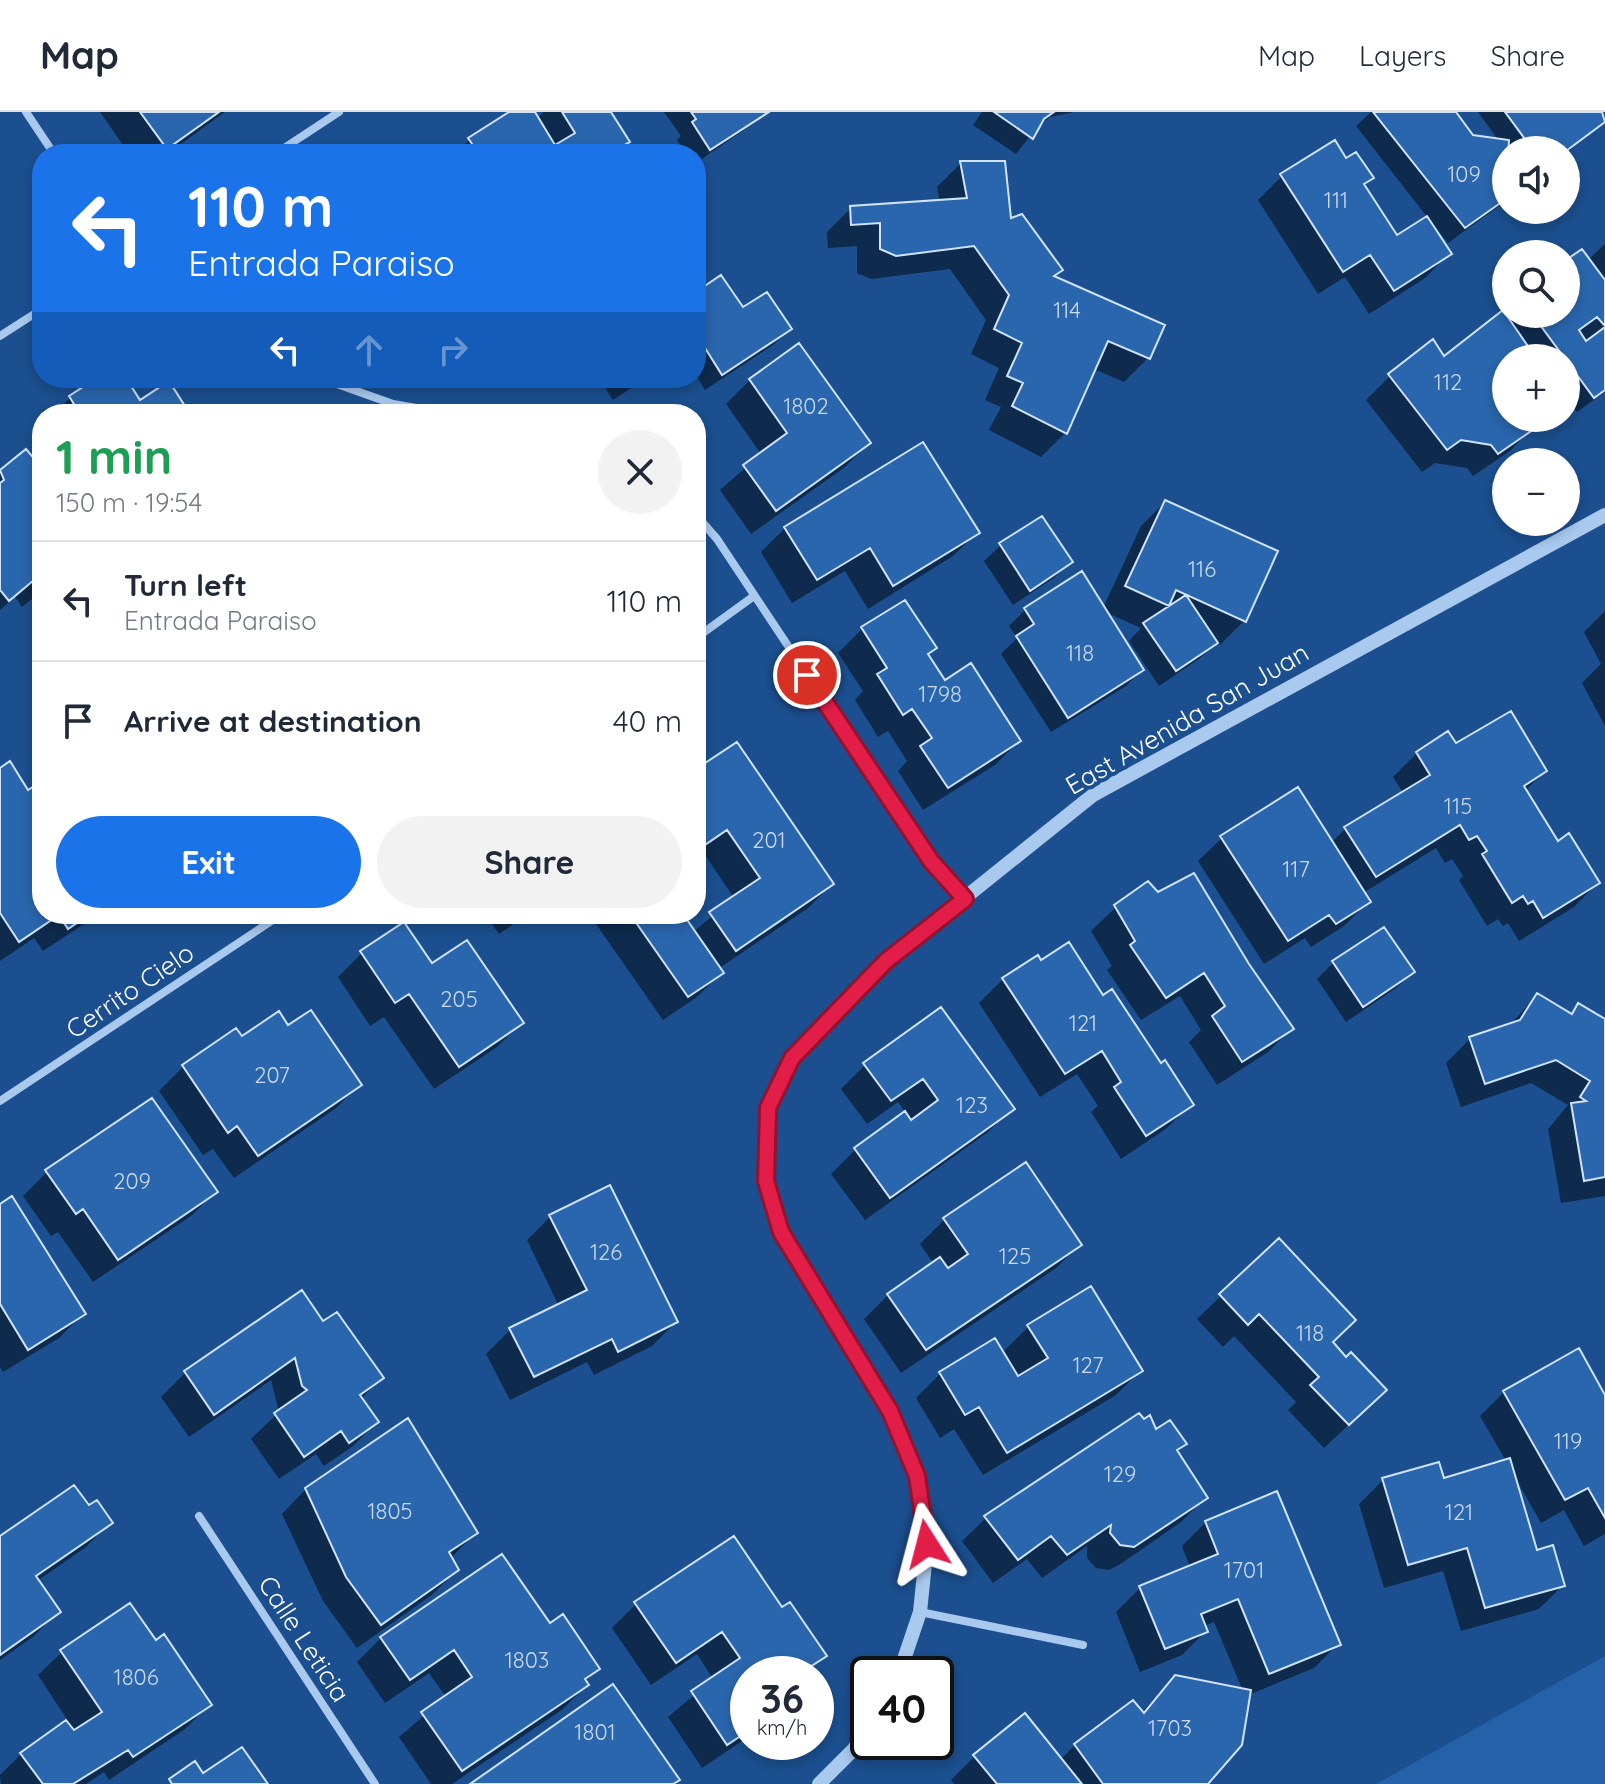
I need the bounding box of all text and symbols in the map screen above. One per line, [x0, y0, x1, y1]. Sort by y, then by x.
text: Map [40, 31, 119, 79]
text: Map [1258, 38, 1315, 73]
text: Layers [1359, 38, 1446, 73]
text: Share [1490, 38, 1565, 73]
map controls [1492, 136, 1580, 536]
button: sound [1492, 136, 1580, 224]
house number: 109 [1447, 160, 1481, 188]
text: 110 m [188, 171, 333, 241]
icon: left [56, 176, 160, 280]
house number: 111 [1324, 186, 1348, 214]
text: Entrada Paraiso [188, 240, 455, 285]
button: search [1492, 240, 1580, 328]
house number: 114 [1053, 296, 1081, 324]
icon: left [263, 328, 307, 372]
icon: ahead [347, 328, 391, 372]
icon: right [431, 328, 475, 372]
button: + [1492, 344, 1580, 432]
house number: 112 [1434, 368, 1462, 396]
house number: 1802 [783, 392, 829, 420]
text: 1 min [56, 426, 172, 486]
button: close [598, 430, 682, 514]
button: − [1492, 448, 1580, 536]
text: 150 m · 19:54 [56, 486, 202, 519]
house number: 116 [1188, 555, 1216, 583]
text: Turn left [124, 566, 247, 604]
icon: left [56, 579, 100, 623]
text: 110 m [606, 582, 682, 620]
text: Entrada Paraiso [124, 604, 317, 637]
street label: East Avenida San Juan [1059, 635, 1314, 802]
house number: 118 [1066, 639, 1094, 667]
pin [773, 641, 841, 709]
icon: arrive [785, 653, 829, 697]
house number: 1798 [918, 680, 962, 708]
icon: arrive [56, 699, 100, 743]
text: Arrive at destination [124, 702, 422, 740]
text: 40 m [613, 702, 682, 740]
house number: 115 [1444, 792, 1472, 820]
button: Exit [56, 816, 361, 908]
button: Share [377, 816, 682, 908]
house number: 201 [752, 826, 786, 854]
house number: 117 [1282, 855, 1310, 883]
street label: Cerrito Cielo [59, 936, 200, 1045]
house number: 205 [440, 985, 478, 1013]
house number: 121 [1069, 1009, 1097, 1037]
house number: 207 [254, 1061, 290, 1089]
house number: 123 [956, 1091, 988, 1119]
house number: 209 [113, 1167, 151, 1195]
house number: 126 [590, 1238, 622, 1266]
house number: 125 [999, 1242, 1031, 1270]
house number: 118 [1296, 1319, 1324, 1347]
house number: 127 [1072, 1351, 1104, 1379]
house number: 119 [1554, 1427, 1582, 1455]
house number: 129 [1104, 1460, 1136, 1488]
house number: 1805 [367, 1497, 413, 1525]
house number: 121 [1445, 1498, 1473, 1526]
position arrow [885, 1502, 969, 1586]
house number: 1701 [1224, 1556, 1264, 1584]
street label: Calle Leticia [251, 1569, 357, 1708]
house number: 1803 [505, 1646, 549, 1674]
speed limit sign: 40 [850, 1656, 954, 1760]
house number: 1806 [114, 1663, 159, 1691]
text: 36 [760, 1673, 804, 1723]
house number: 1703 [1148, 1714, 1192, 1742]
text: km/h [757, 1715, 807, 1740]
house number: 1801 [574, 1718, 616, 1746]

